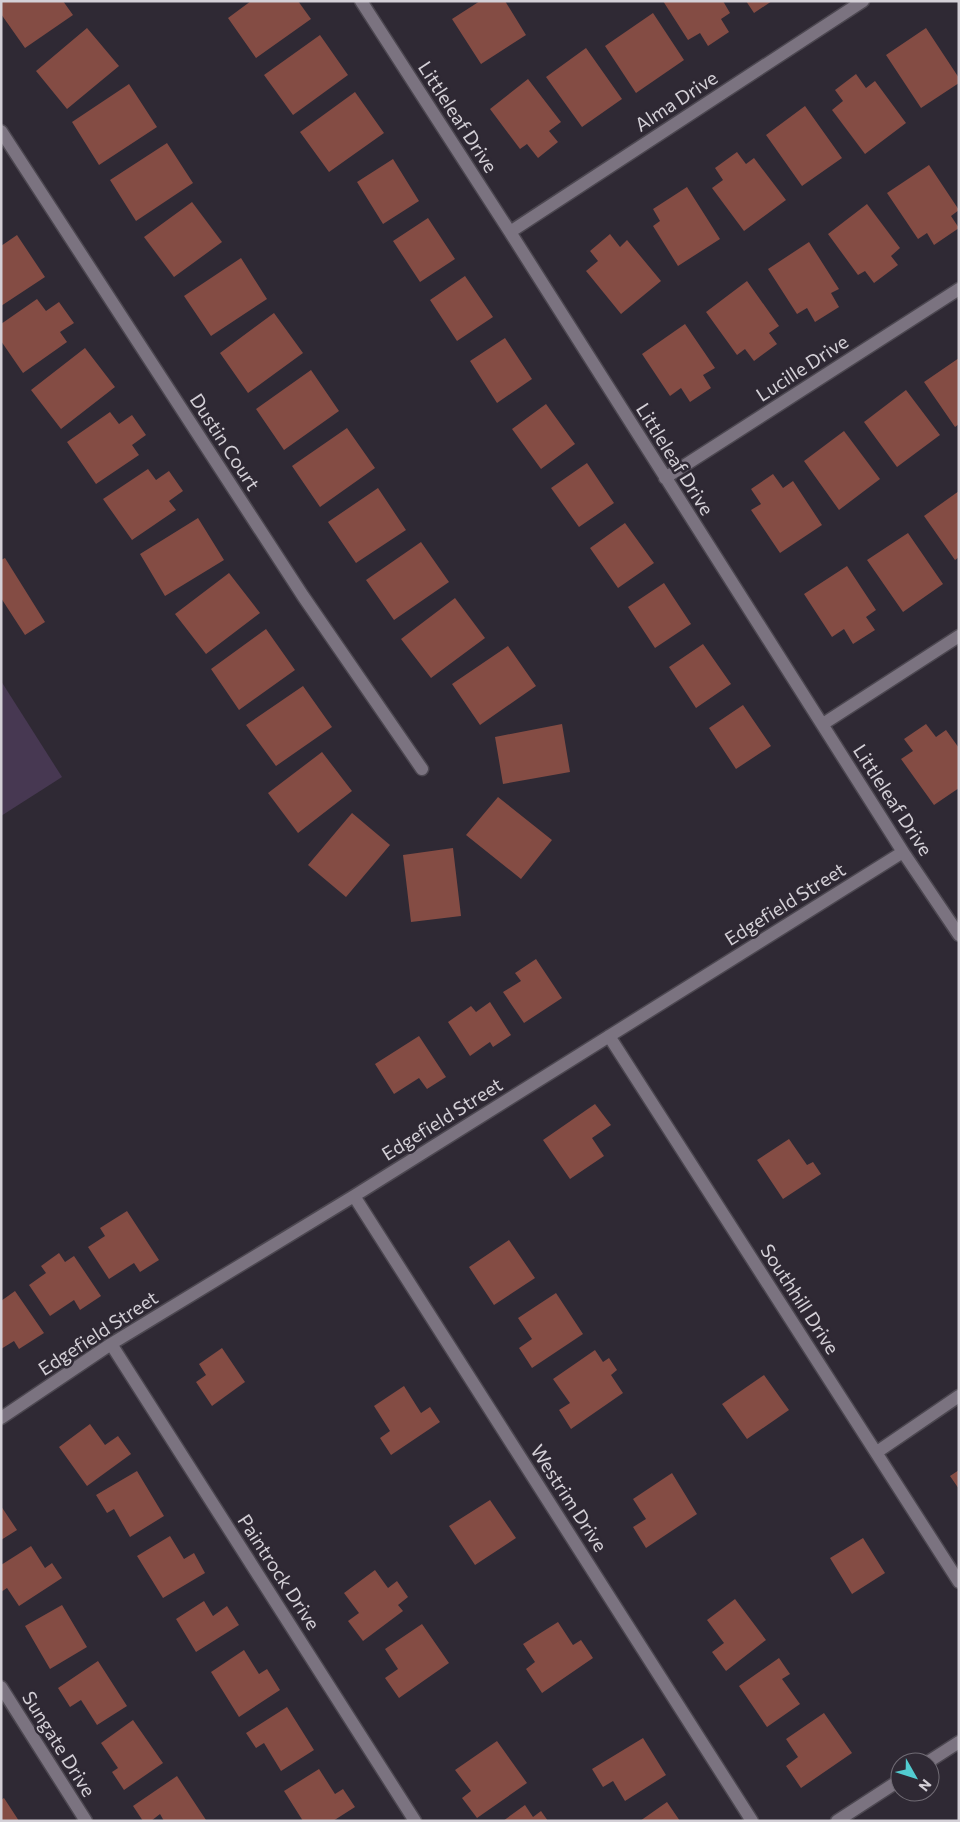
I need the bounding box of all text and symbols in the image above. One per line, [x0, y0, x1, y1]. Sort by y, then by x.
street label: Littleleaf Drive [414, 57, 503, 177]
street label: Alma Drive [630, 65, 721, 136]
street label: Lucille Drive [751, 329, 852, 406]
street label: Dustin Court [186, 389, 265, 495]
street label: Littleleaf Drive [632, 398, 719, 519]
street label: Littleleaf Drive [849, 740, 938, 860]
street label: Edgefield Street [720, 857, 849, 950]
street label: Edgefield Street [377, 1072, 506, 1165]
street label: Southhill Drive [756, 1239, 845, 1358]
street label: Edgefield Street [34, 1285, 162, 1380]
street label: Westrim Drive [526, 1440, 613, 1556]
street label: Paintrock Drive [233, 1510, 325, 1634]
street label: Sungate Drive [18, 1687, 101, 1801]
north arrow [890, 1752, 940, 1802]
text: N [916, 1776, 935, 1795]

